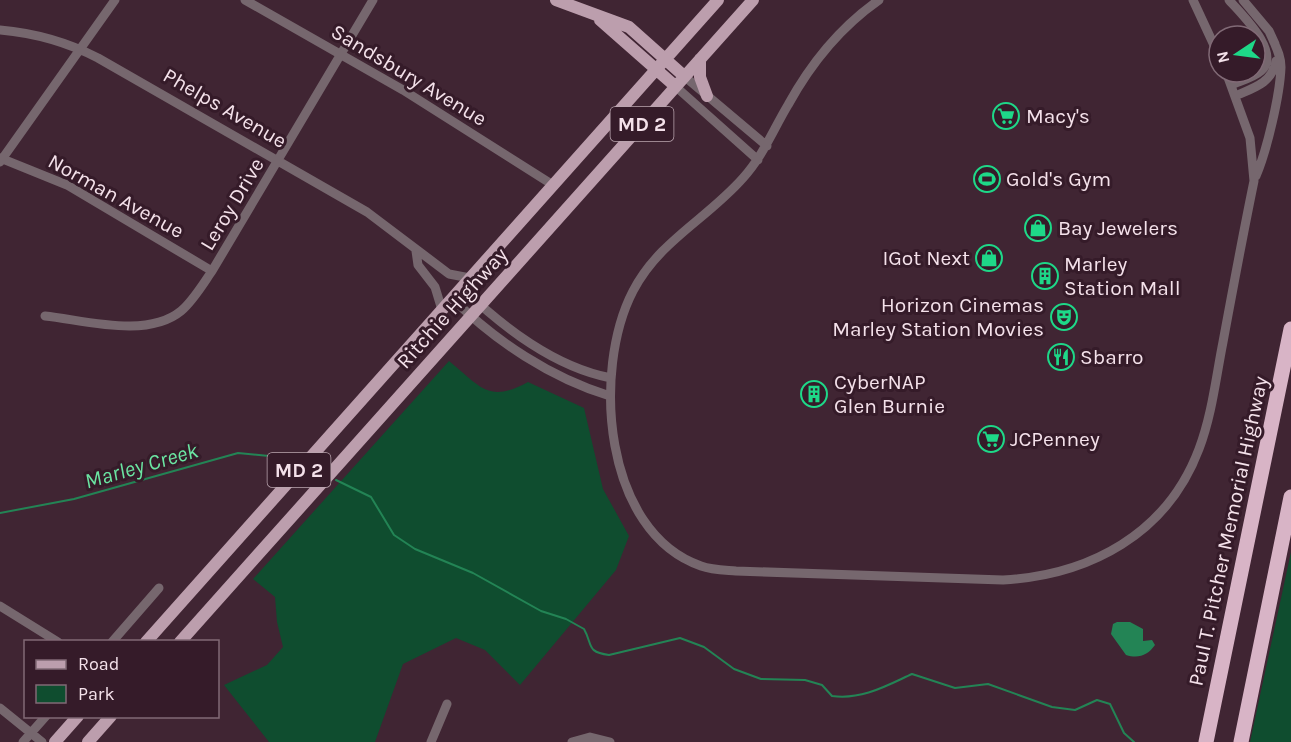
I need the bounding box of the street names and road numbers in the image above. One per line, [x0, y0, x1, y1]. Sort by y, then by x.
street label: Sandsbury Avenue [327, 19, 491, 131]
street label: Phelps Avenue [159, 63, 291, 153]
road number: MD 2 [610, 107, 674, 141]
street label: Norman Avenue [44, 149, 188, 243]
street label: Leroy Drive [195, 153, 269, 255]
street label: Ritchie Highway [392, 243, 513, 373]
street label: Paul T. Pitcher Memorial Highway [1183, 374, 1273, 688]
road number: MD 2 [268, 453, 330, 487]

